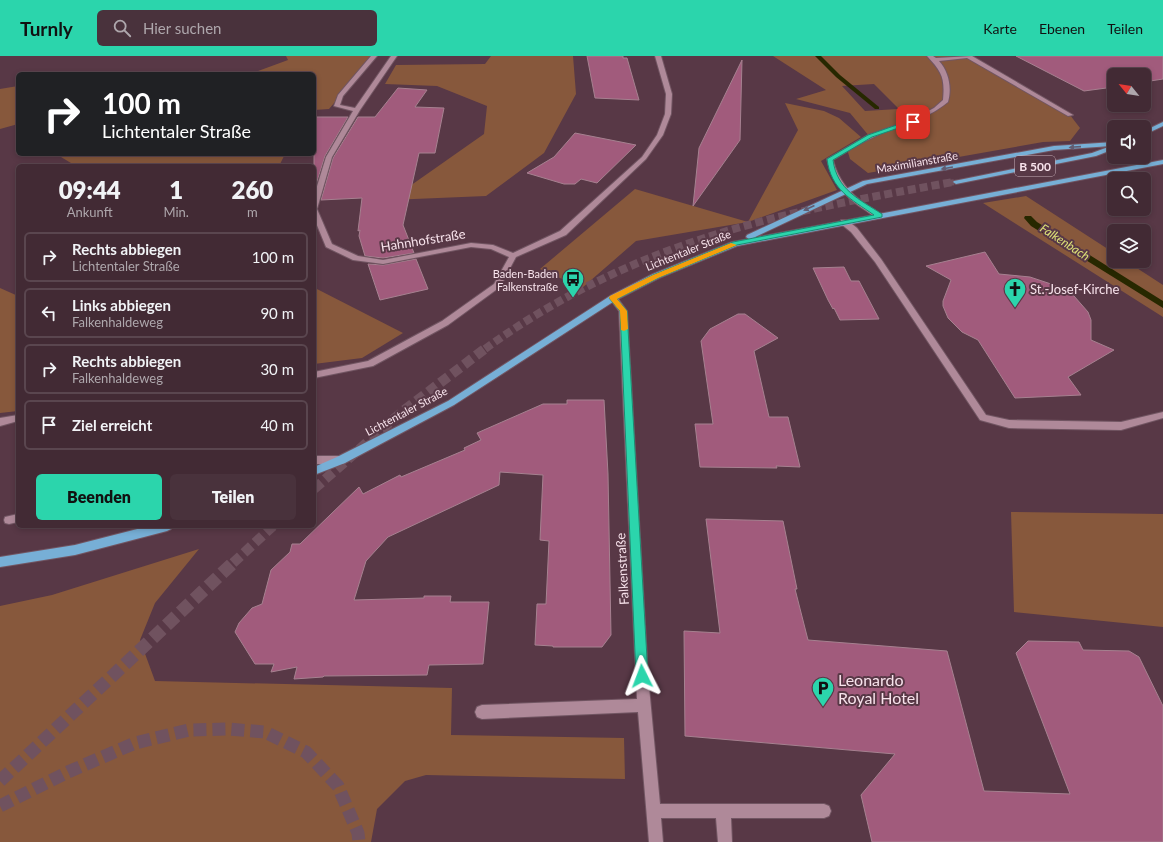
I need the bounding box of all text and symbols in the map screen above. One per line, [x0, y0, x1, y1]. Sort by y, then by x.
search box [97, 10, 377, 46]
text: Turnly [20, 17, 73, 40]
icon: search [111, 17, 133, 39]
text: Hier suchen [143, 19, 221, 37]
text: Karte [983, 20, 1017, 37]
text: Ebenen [1039, 20, 1085, 37]
text: Teilen [1107, 20, 1143, 37]
north arrow [1107, 68, 1151, 112]
map controls [1107, 68, 1151, 268]
text: 100 m [102, 86, 181, 120]
icon: right [36, 88, 88, 140]
pin [896, 105, 930, 139]
icon: arrive [902, 111, 924, 133]
text: Lichtentaler Straße [102, 120, 251, 142]
button: sound [1107, 120, 1151, 164]
one-way arrow [1069, 143, 1081, 150]
street label: Maximilianstraße [875, 148, 959, 176]
road number: B 500 [1015, 156, 1055, 176]
one-way arrow [941, 165, 953, 171]
button: search [1107, 172, 1151, 216]
text: 09:44 [59, 175, 121, 204]
text: 1 [169, 175, 183, 204]
text: 260 [232, 175, 273, 204]
text: Ankunft [67, 204, 113, 220]
text: Min. [163, 204, 189, 220]
text: m [247, 204, 258, 220]
one-way arrow [804, 205, 815, 211]
water label: Falkenbach [1037, 220, 1093, 264]
button: layers [1107, 224, 1151, 268]
street label: Hahnhofstraße [380, 225, 467, 255]
street label: Lichtentaler Straße [643, 227, 733, 273]
text: Rechts abbiegen [72, 240, 181, 258]
icon: right [38, 246, 60, 268]
text: 100 m [252, 248, 294, 266]
text: Lichtentaler Straße [72, 258, 180, 274]
bus stop icon: Baden-Baden Falkenstraße [560, 266, 586, 299]
place label: Baden-Baden Falkenstraße [493, 267, 558, 293]
church icon: St.-Josef-Kirche [1002, 276, 1028, 309]
place label: St.-Josef-Kirche [1030, 281, 1120, 297]
text: Links abbiegen [72, 296, 171, 314]
icon: left [38, 302, 60, 324]
text: 90 m [260, 304, 294, 322]
text: Falkenhaldeweg [72, 314, 163, 330]
text: Rechts abbiegen [72, 352, 181, 370]
icon: right [38, 358, 60, 380]
text: 30 m [260, 360, 294, 378]
text: Falkenhaldeweg [72, 370, 163, 386]
street label: Lichtentaler Straße [363, 384, 449, 438]
icon: arrive [38, 414, 60, 436]
text: Ziel erreicht [72, 416, 152, 434]
text: 40 m [260, 416, 294, 434]
button: Beenden [36, 474, 162, 520]
button: Teilen [170, 474, 296, 520]
street label: Falkenstraße [612, 532, 632, 605]
position arrow [621, 655, 663, 697]
place label: Leonardo Royal Hotel [838, 670, 919, 707]
parking icon: Leonardo Royal Hotel [810, 675, 836, 708]

